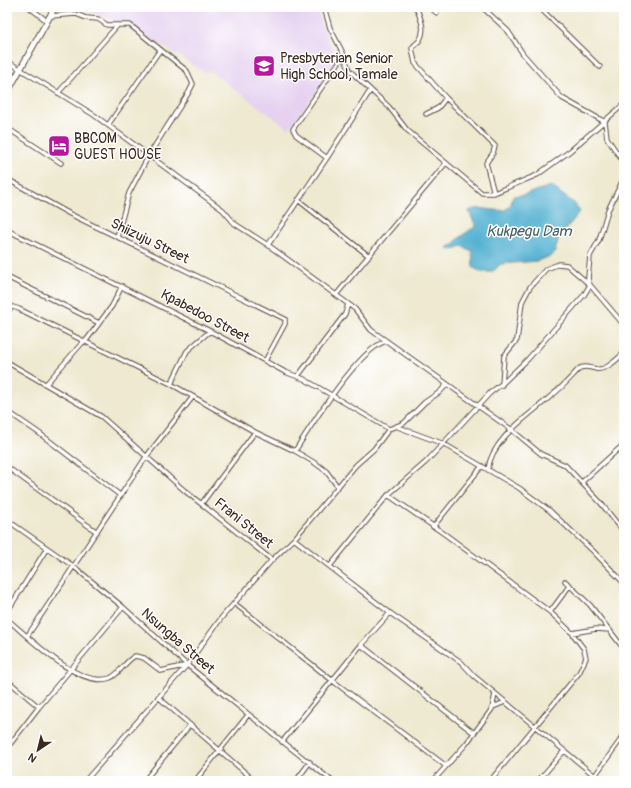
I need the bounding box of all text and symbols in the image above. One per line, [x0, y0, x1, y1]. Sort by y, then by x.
place label: Presbyterian Senior High School, Tamale [280, 50, 398, 83]
school or university icon: Presbyterian Senior High School, Tamale [251, 53, 277, 79]
place label: BBCOM GUEST HOUSE [74, 130, 161, 163]
hotel icon: BBCOM GUEST HOUSE [46, 133, 72, 159]
street label: Shiizuju Street [108, 215, 192, 267]
water label: Kukpegu Dam [486, 222, 573, 241]
street label: Kpabedoo Street [158, 285, 253, 347]
street label: Frani Street [211, 494, 277, 552]
street label: Nsungba Street [138, 604, 219, 678]
north arrow [18, 730, 58, 770]
text: N [25, 750, 39, 765]

